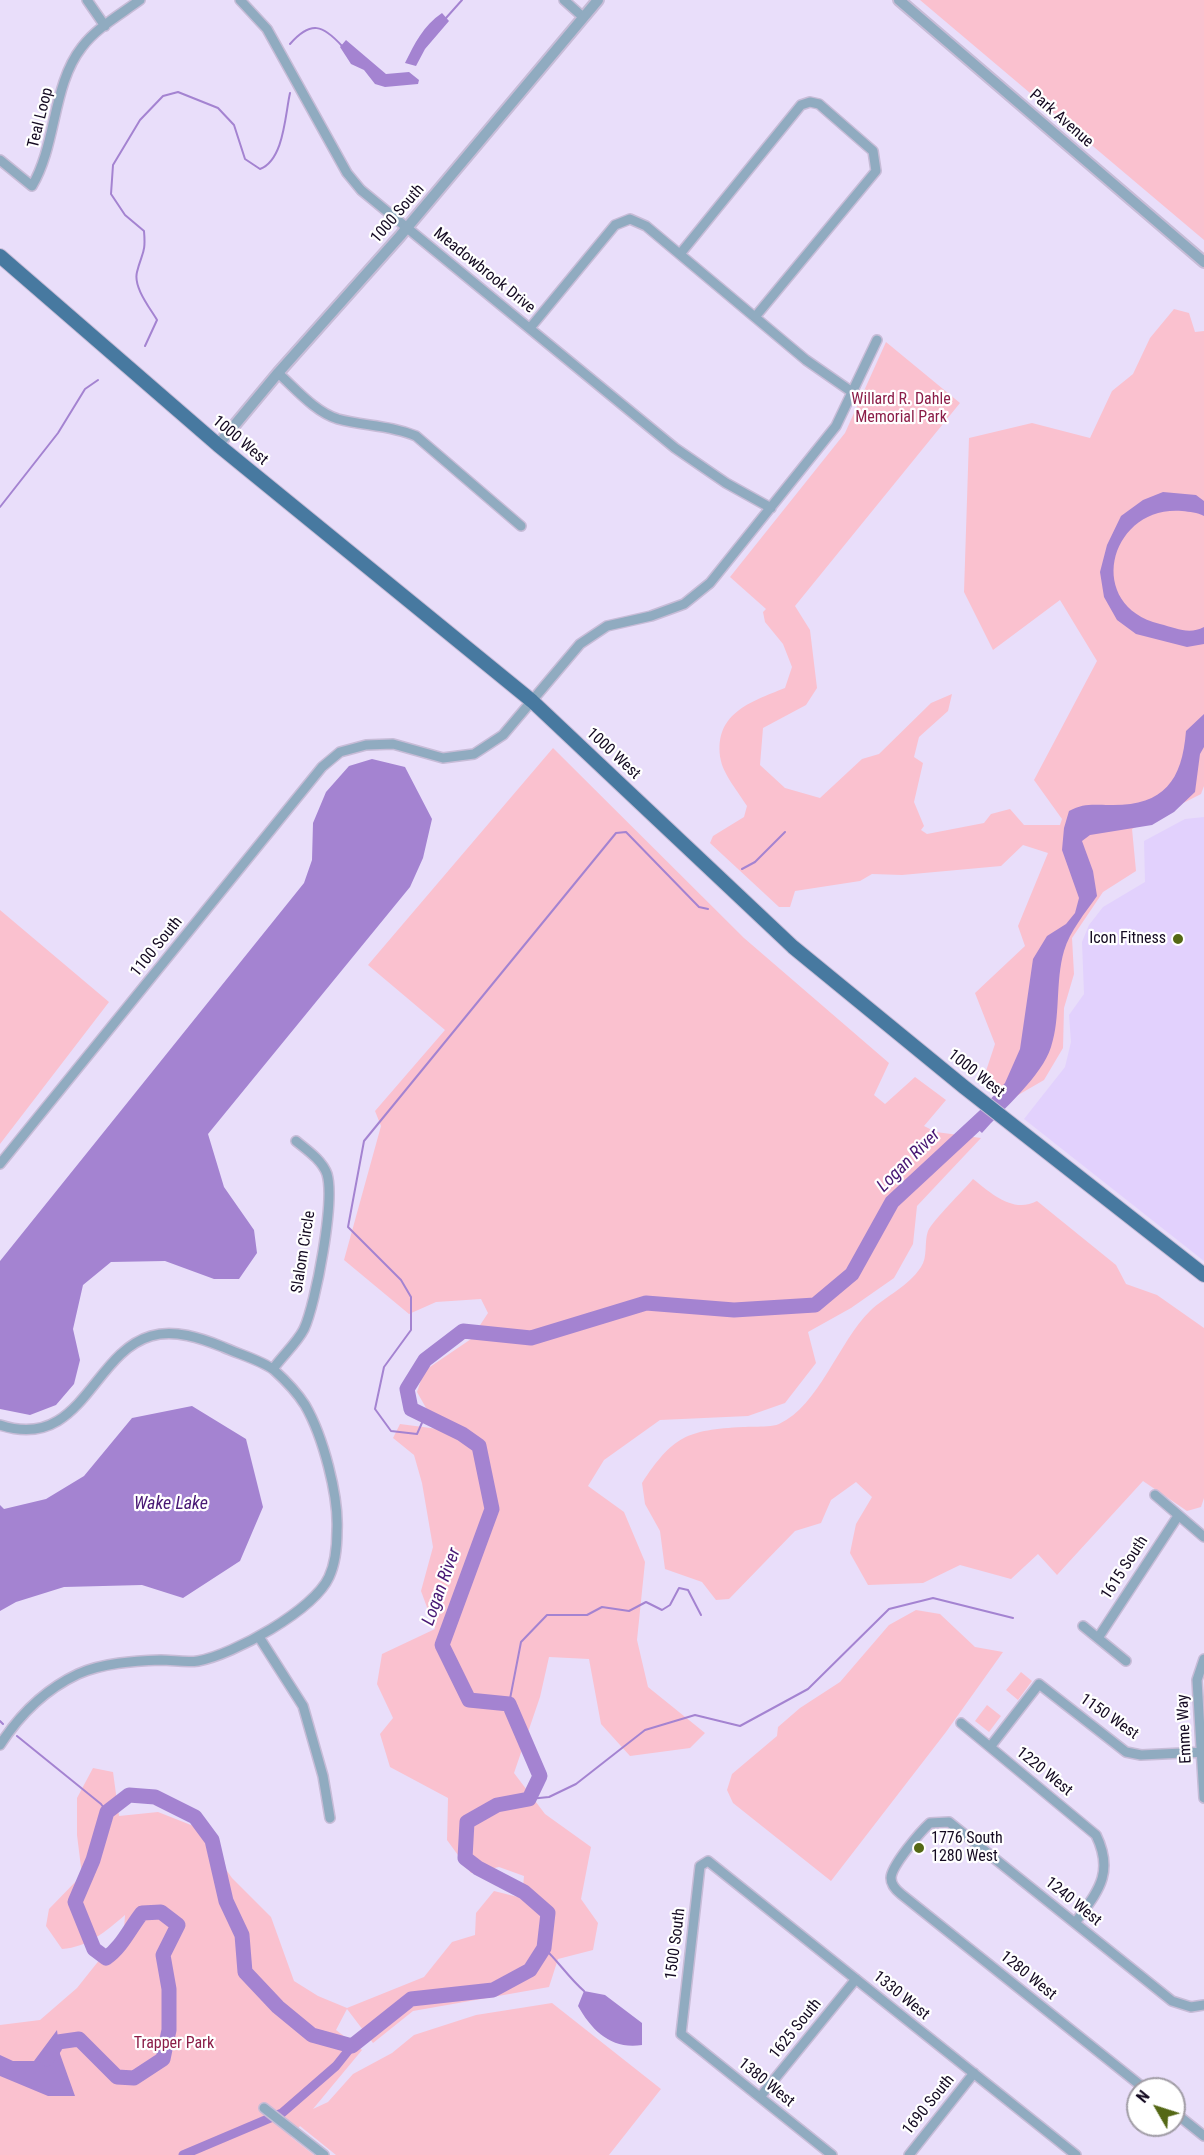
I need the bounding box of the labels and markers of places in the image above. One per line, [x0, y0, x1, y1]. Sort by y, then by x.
place label: Icon Fitness [1089, 929, 1166, 949]
marker: Icon Fitness [1171, 932, 1185, 946]
place label: 1776 South 1280 West [931, 1829, 1003, 1867]
marker: 1776 South 1280 West [912, 1841, 926, 1855]

